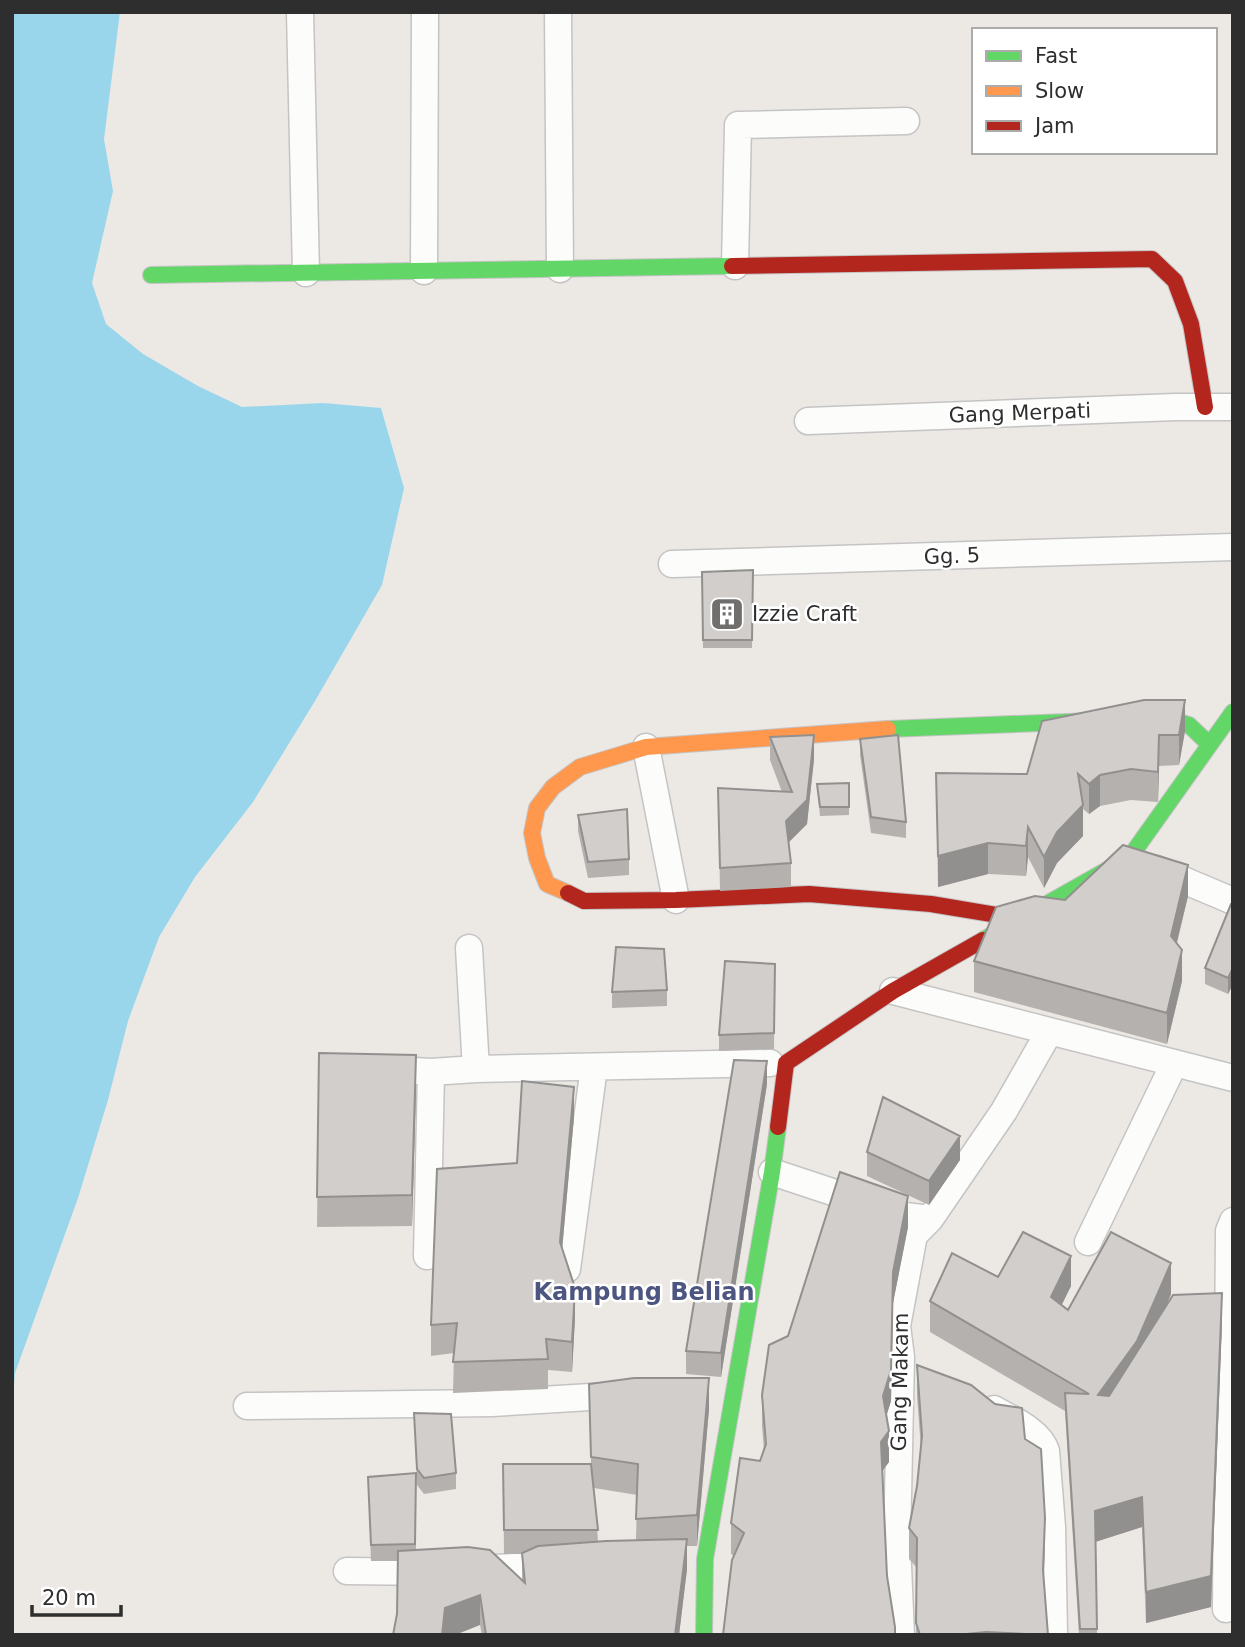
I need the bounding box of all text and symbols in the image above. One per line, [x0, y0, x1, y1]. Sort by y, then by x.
legend [972, 28, 1217, 154]
text: Fast [1035, 44, 1077, 68]
text: Slow [1035, 79, 1084, 103]
text: Jam [1033, 114, 1075, 138]
street label: Gang Merpati [948, 399, 1092, 427]
street label: Gg. 5 [923, 543, 981, 569]
building icon: Izzie Craft [708, 595, 746, 633]
place label: Izzie Craft [752, 602, 857, 626]
district label: Kampung Belian [534, 1278, 755, 1306]
street label: Gang Makam [887, 1313, 913, 1451]
scale bar [32, 1574, 121, 1618]
text: 20 m [42, 1586, 96, 1610]

